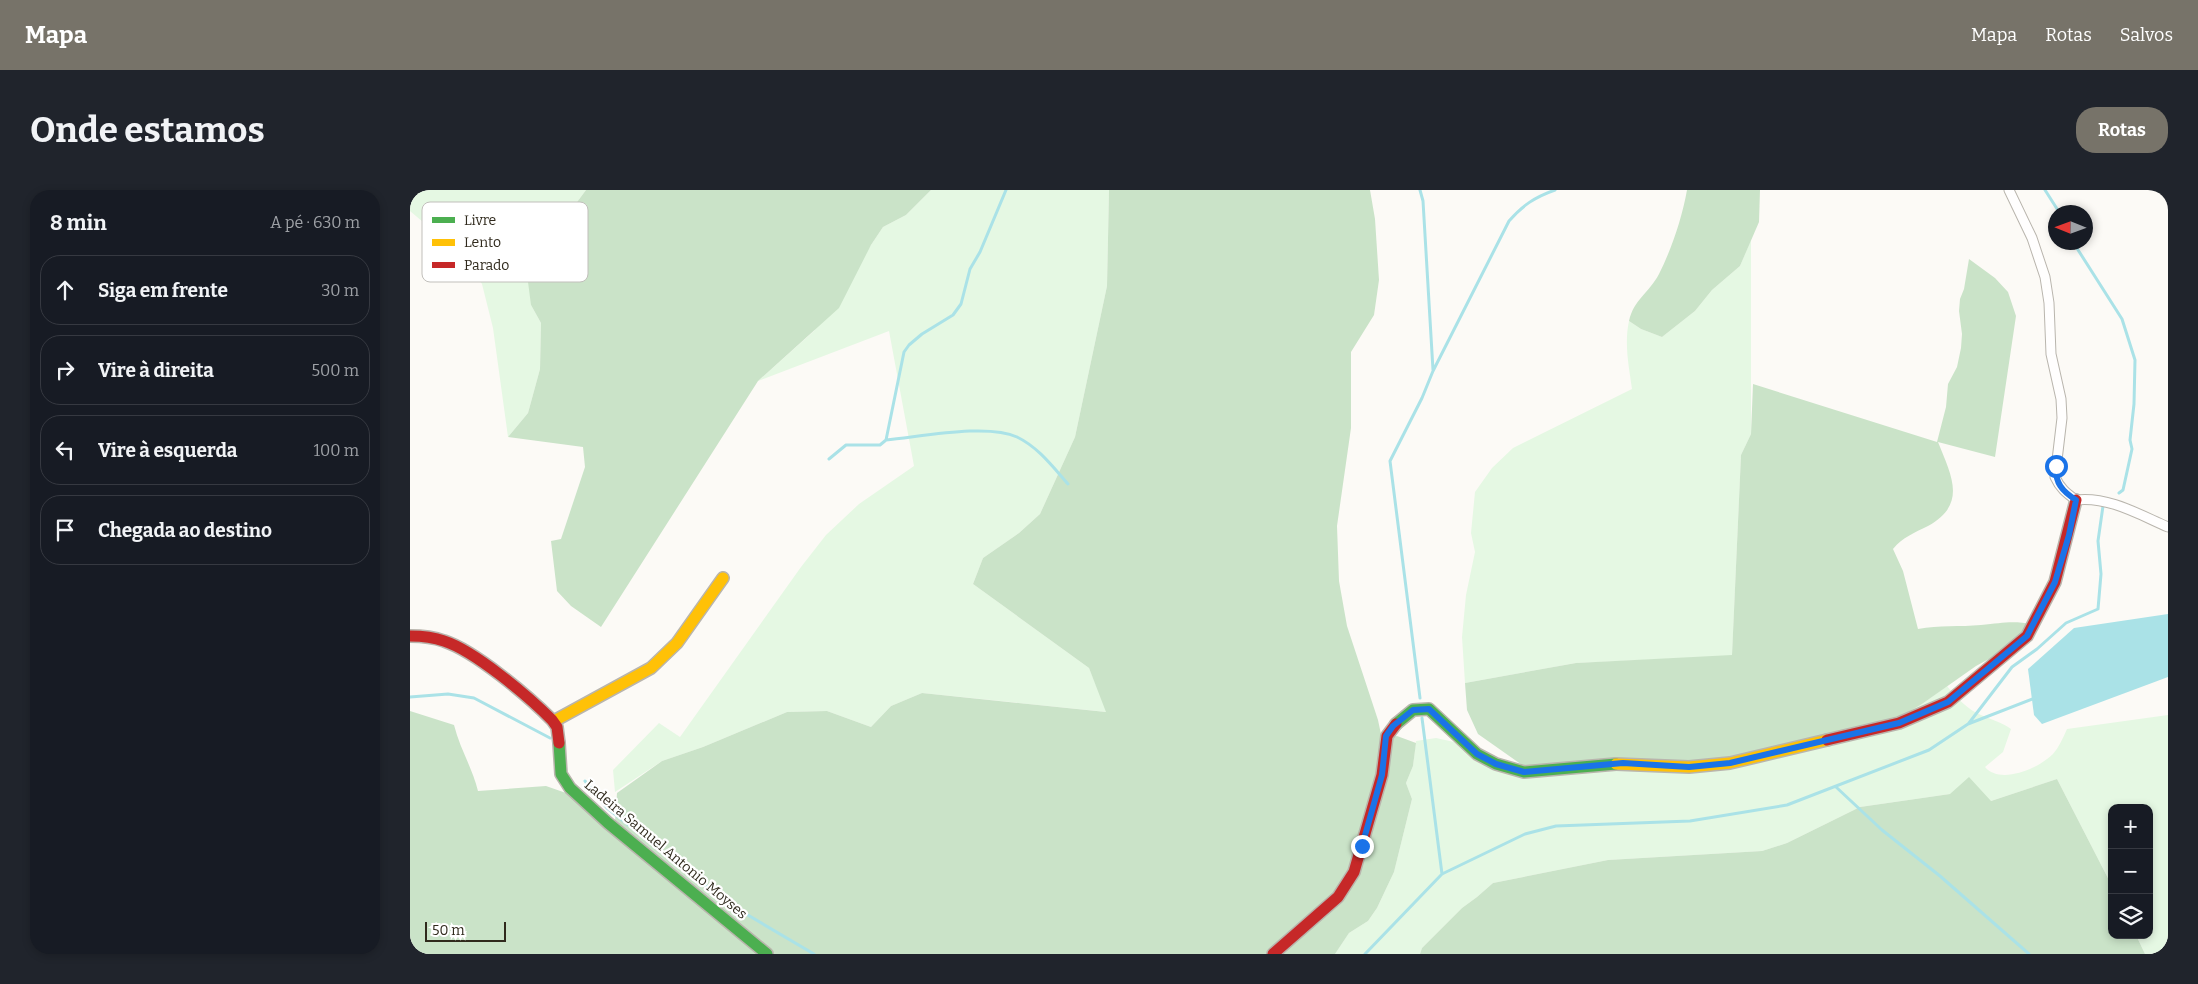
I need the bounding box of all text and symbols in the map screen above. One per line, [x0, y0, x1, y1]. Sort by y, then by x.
text: Mapa [25, 21, 87, 49]
text: Mapa [1971, 24, 2017, 46]
text: Rotas [2045, 24, 2092, 46]
text: Salvos [2120, 24, 2173, 46]
button: Rotas [2076, 107, 2168, 153]
text: Onde estamos [30, 109, 265, 151]
legend [422, 202, 588, 282]
north arrow [2048, 205, 2093, 250]
text: 8 min [50, 210, 107, 236]
text: Livre [464, 212, 496, 229]
text: A pé · 630 m [270, 213, 360, 232]
text: Lento [464, 234, 501, 251]
text: Parado [464, 257, 509, 274]
icon: ahead [51, 276, 79, 304]
text: Siga em frente [98, 279, 228, 302]
text: 30 m [321, 281, 359, 300]
icon: right [51, 356, 79, 384]
text: Vire à direita [98, 359, 214, 382]
text: 500 m [311, 361, 359, 380]
icon: left [51, 436, 79, 464]
text: Vire à esquerda [98, 439, 237, 462]
text: 100 m [314, 441, 359, 460]
route start [2045, 455, 2068, 478]
icon: arrive [51, 516, 79, 544]
text: Chegada ao destino [98, 519, 272, 542]
street label: Ladeira Samuel Antonio Moyses [581, 776, 751, 923]
map controls [2108, 804, 2153, 939]
button: + [2108, 804, 2153, 849]
route end [1351, 835, 1374, 858]
button: − [2108, 849, 2153, 894]
button: layers [2108, 894, 2153, 939]
scale bar [425, 919, 506, 942]
text: 50 m [432, 922, 465, 939]

